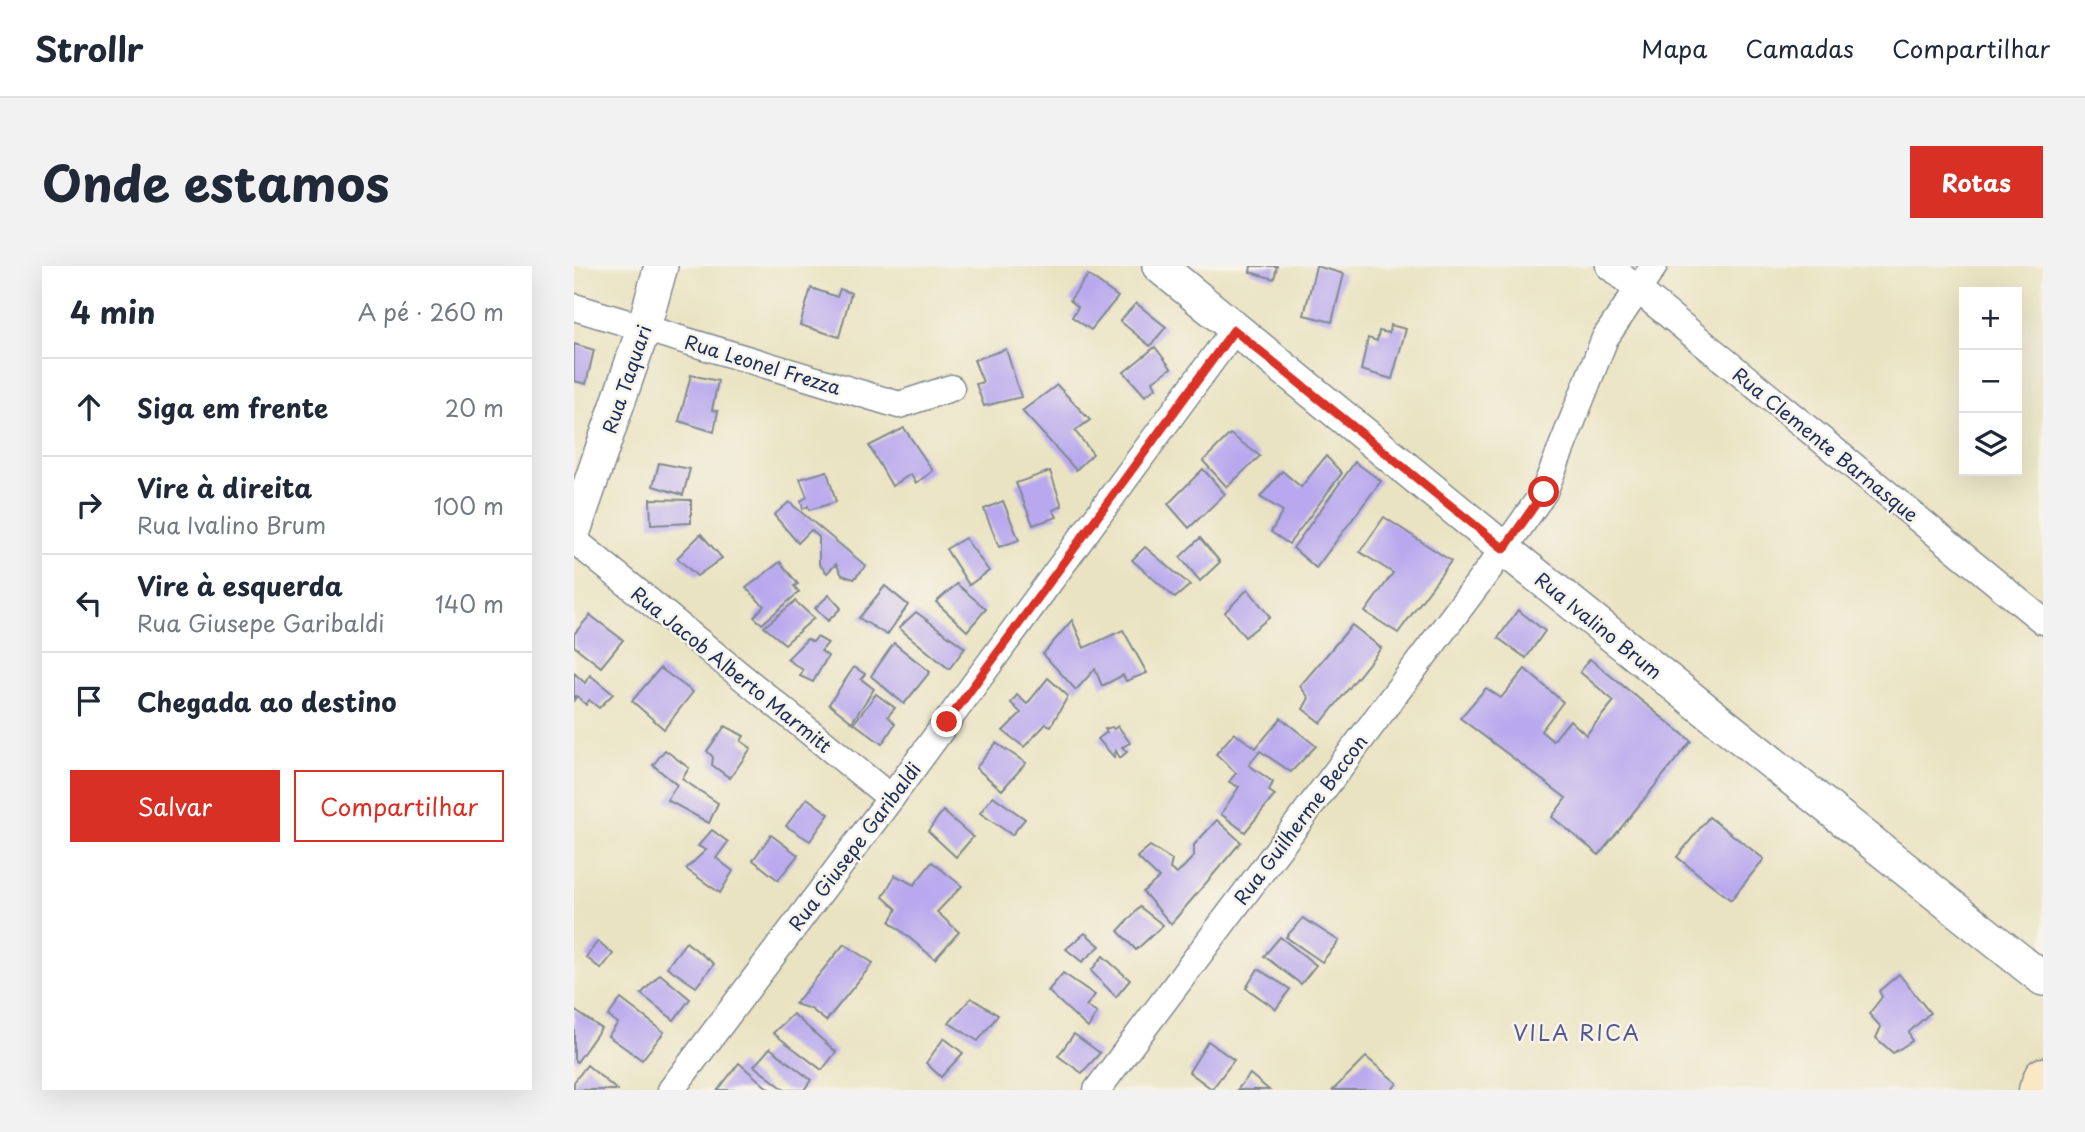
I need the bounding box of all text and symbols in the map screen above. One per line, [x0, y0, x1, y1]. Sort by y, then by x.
text: Strollr [35, 23, 144, 73]
text: Mapa [1641, 30, 1707, 66]
text: Camadas [1745, 30, 1854, 66]
text: Compartilhar [1892, 30, 2050, 66]
text: Onde estamos [42, 145, 389, 219]
button: Rotas [1910, 146, 2043, 218]
map controls [1959, 287, 2022, 476]
button: + [1959, 287, 2022, 350]
text: 4 min [70, 289, 156, 334]
text: A pé · 260 m [358, 294, 504, 329]
street label: Rua Taquari [594, 321, 658, 437]
street label: Rua Leonel Frezza [681, 327, 845, 401]
button: − [1959, 350, 2022, 413]
street label: Rua Clemente Barnasque [1727, 360, 1925, 528]
icon: ahead [70, 388, 108, 426]
text: Siga em frente [137, 388, 328, 427]
text: 20 m [445, 390, 504, 425]
button: layers [1959, 413, 2022, 476]
text: Vire à direita [137, 468, 312, 507]
route start [1528, 476, 1559, 507]
icon: right [70, 486, 108, 524]
text: 100 m [434, 488, 504, 523]
text: Rua Ivalino Brum [137, 507, 326, 542]
street label: Rua Ivalino Brum [1529, 565, 1669, 685]
text: Vire à esquerda [137, 566, 343, 605]
street label: Rua Jacob Alberto Marmitt [626, 579, 839, 759]
icon: left [70, 584, 108, 622]
text: 140 m [435, 586, 504, 621]
text: Rua Giusepe Garibaldi [137, 605, 385, 640]
icon: arrive [70, 682, 108, 720]
text: Chegada ao destino [137, 682, 396, 721]
route end [931, 706, 962, 737]
street label: Rua Guilherme Beccon [1227, 728, 1373, 910]
street label: Rua Giusepe Garibaldi [781, 756, 927, 936]
button: Salvar [70, 770, 280, 842]
button: Compartilhar [294, 770, 504, 842]
district label: VILA RICA [1513, 1016, 1641, 1048]

